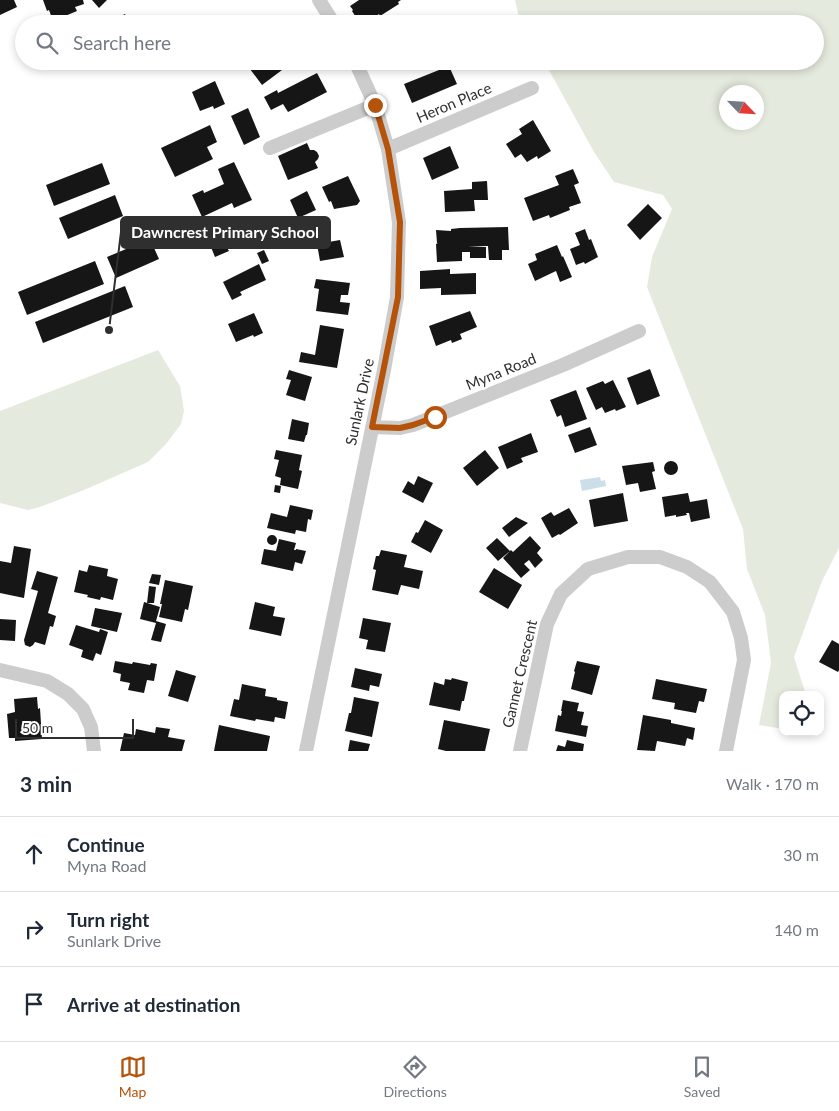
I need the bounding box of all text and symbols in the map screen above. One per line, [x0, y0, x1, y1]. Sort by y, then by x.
search box [15, 15, 824, 70]
icon: search [33, 29, 61, 57]
text: Search here [73, 31, 171, 54]
street label: Heron Place [413, 78, 494, 126]
north arrow [719, 85, 764, 130]
route end [364, 94, 387, 117]
callout: Dawncrest Primary School [121, 217, 330, 248]
text: Dawncrest Primary School [131, 222, 319, 241]
street label: Myna Road [463, 349, 538, 393]
street label: Sunlark Drive [341, 357, 377, 447]
route start [424, 406, 447, 429]
street label: Gannet Crescent [498, 617, 540, 730]
map controls [779, 691, 824, 736]
button: locate [779, 691, 824, 736]
scale bar [15, 716, 134, 739]
text: 50 m [22, 719, 53, 736]
text: 3 min [20, 771, 72, 796]
text: Walk · 170 m [726, 774, 819, 793]
text: Continue [67, 833, 145, 856]
icon: ahead [20, 840, 48, 868]
text: 30 m [783, 845, 819, 864]
text: Myna Road [67, 856, 146, 875]
text: Turn right [67, 908, 149, 931]
icon: right [20, 915, 48, 943]
text: 140 m [774, 920, 819, 939]
text: Sunlark Drive [67, 931, 161, 950]
icon: arrive [20, 990, 48, 1018]
text: Arrive at destination [67, 993, 240, 1016]
tab: Map [119, 1053, 147, 1100]
tab: Directions [384, 1053, 447, 1100]
tab: Saved [684, 1053, 720, 1100]

